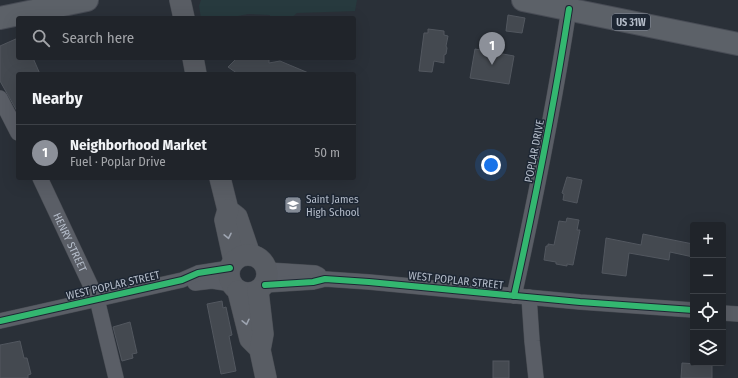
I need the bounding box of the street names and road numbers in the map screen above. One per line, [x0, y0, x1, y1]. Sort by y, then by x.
road number: US 31W [612, 14, 650, 30]
street label: POPLAR DRIVE [522, 119, 547, 184]
street label: HENRY STREET [50, 211, 90, 275]
street label: WEST POPLAR STREET [65, 268, 162, 303]
street label: WEST POPLAR STREET [408, 269, 505, 292]

